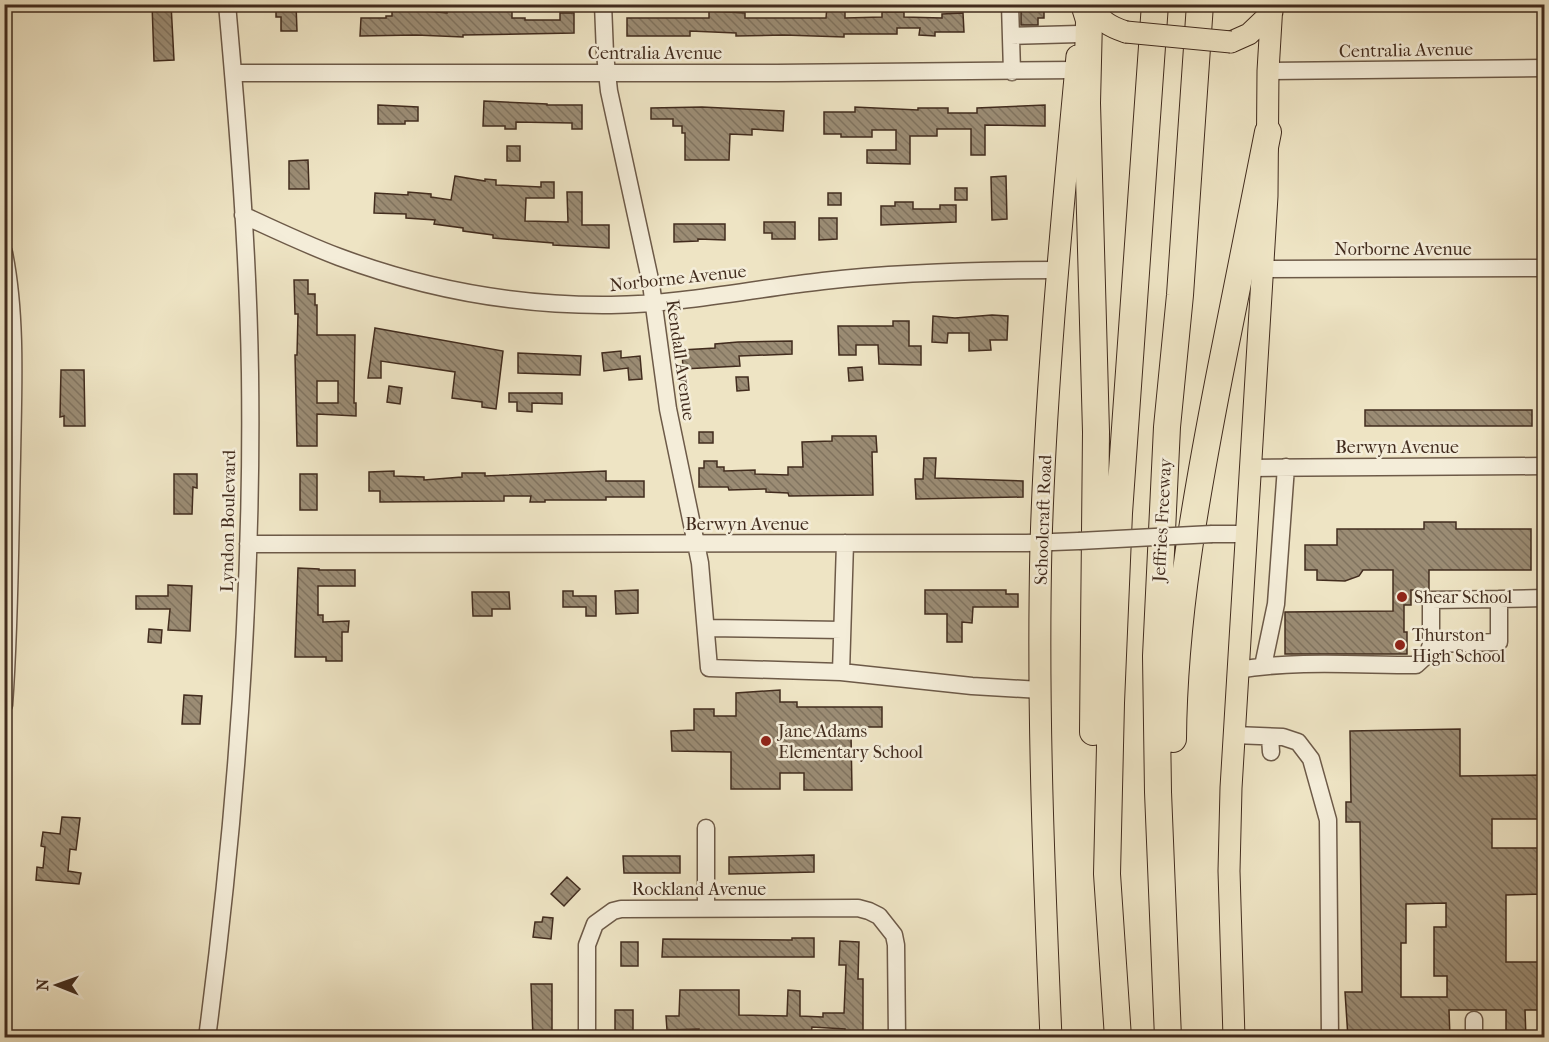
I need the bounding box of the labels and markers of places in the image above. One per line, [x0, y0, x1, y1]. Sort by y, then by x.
place label: Shear School [1414, 587, 1512, 608]
marker: Shear School [1395, 590, 1409, 604]
place label: Thurston High School [1412, 625, 1505, 667]
marker: Thurston High School [1393, 638, 1407, 652]
place label: Jane Adams Elementary School [776, 721, 923, 763]
marker: Jane Adams Elementary School [759, 734, 773, 748]

